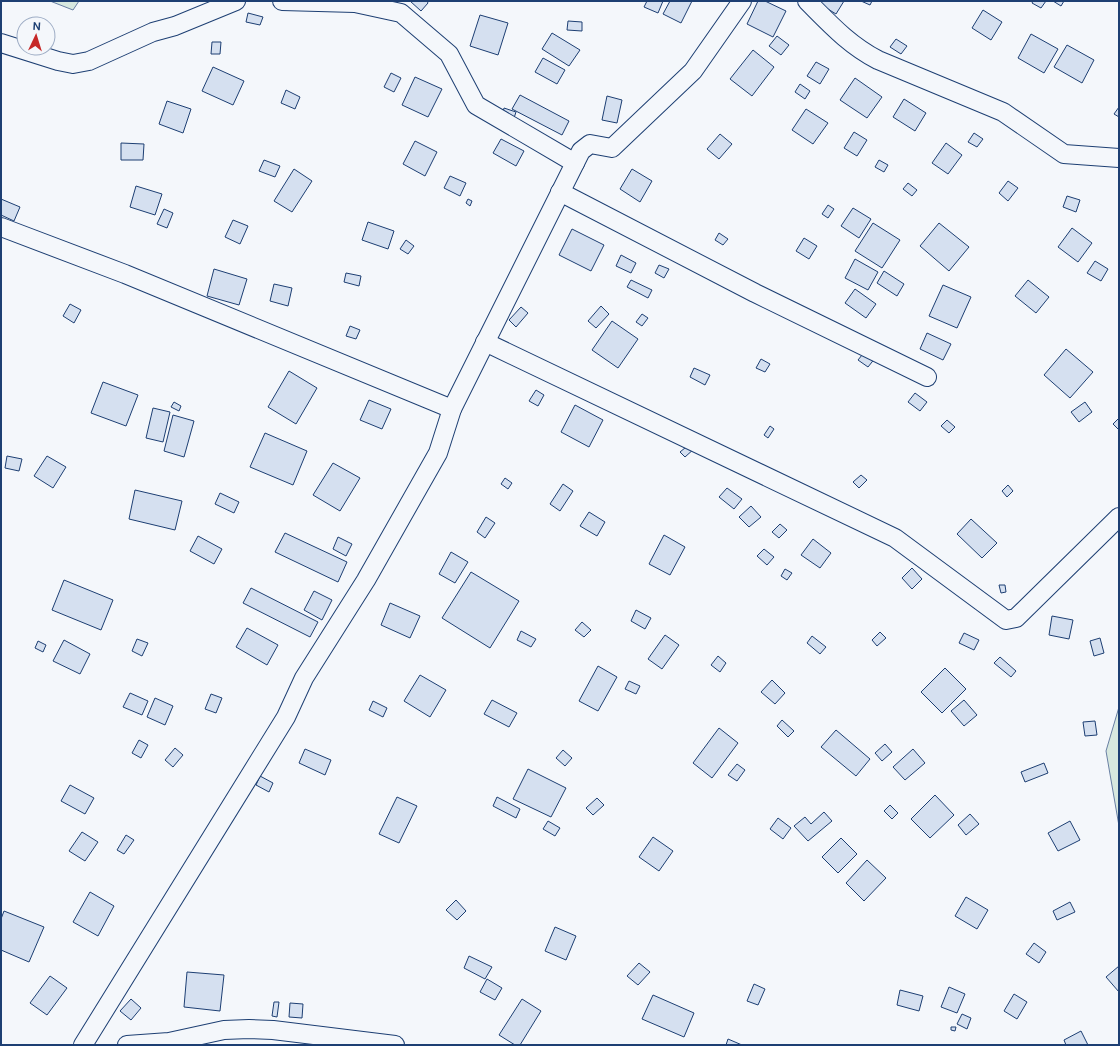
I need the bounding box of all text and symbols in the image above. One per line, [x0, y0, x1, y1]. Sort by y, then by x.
north arrow [16, 16, 56, 56]
text: N [32, 19, 41, 33]

